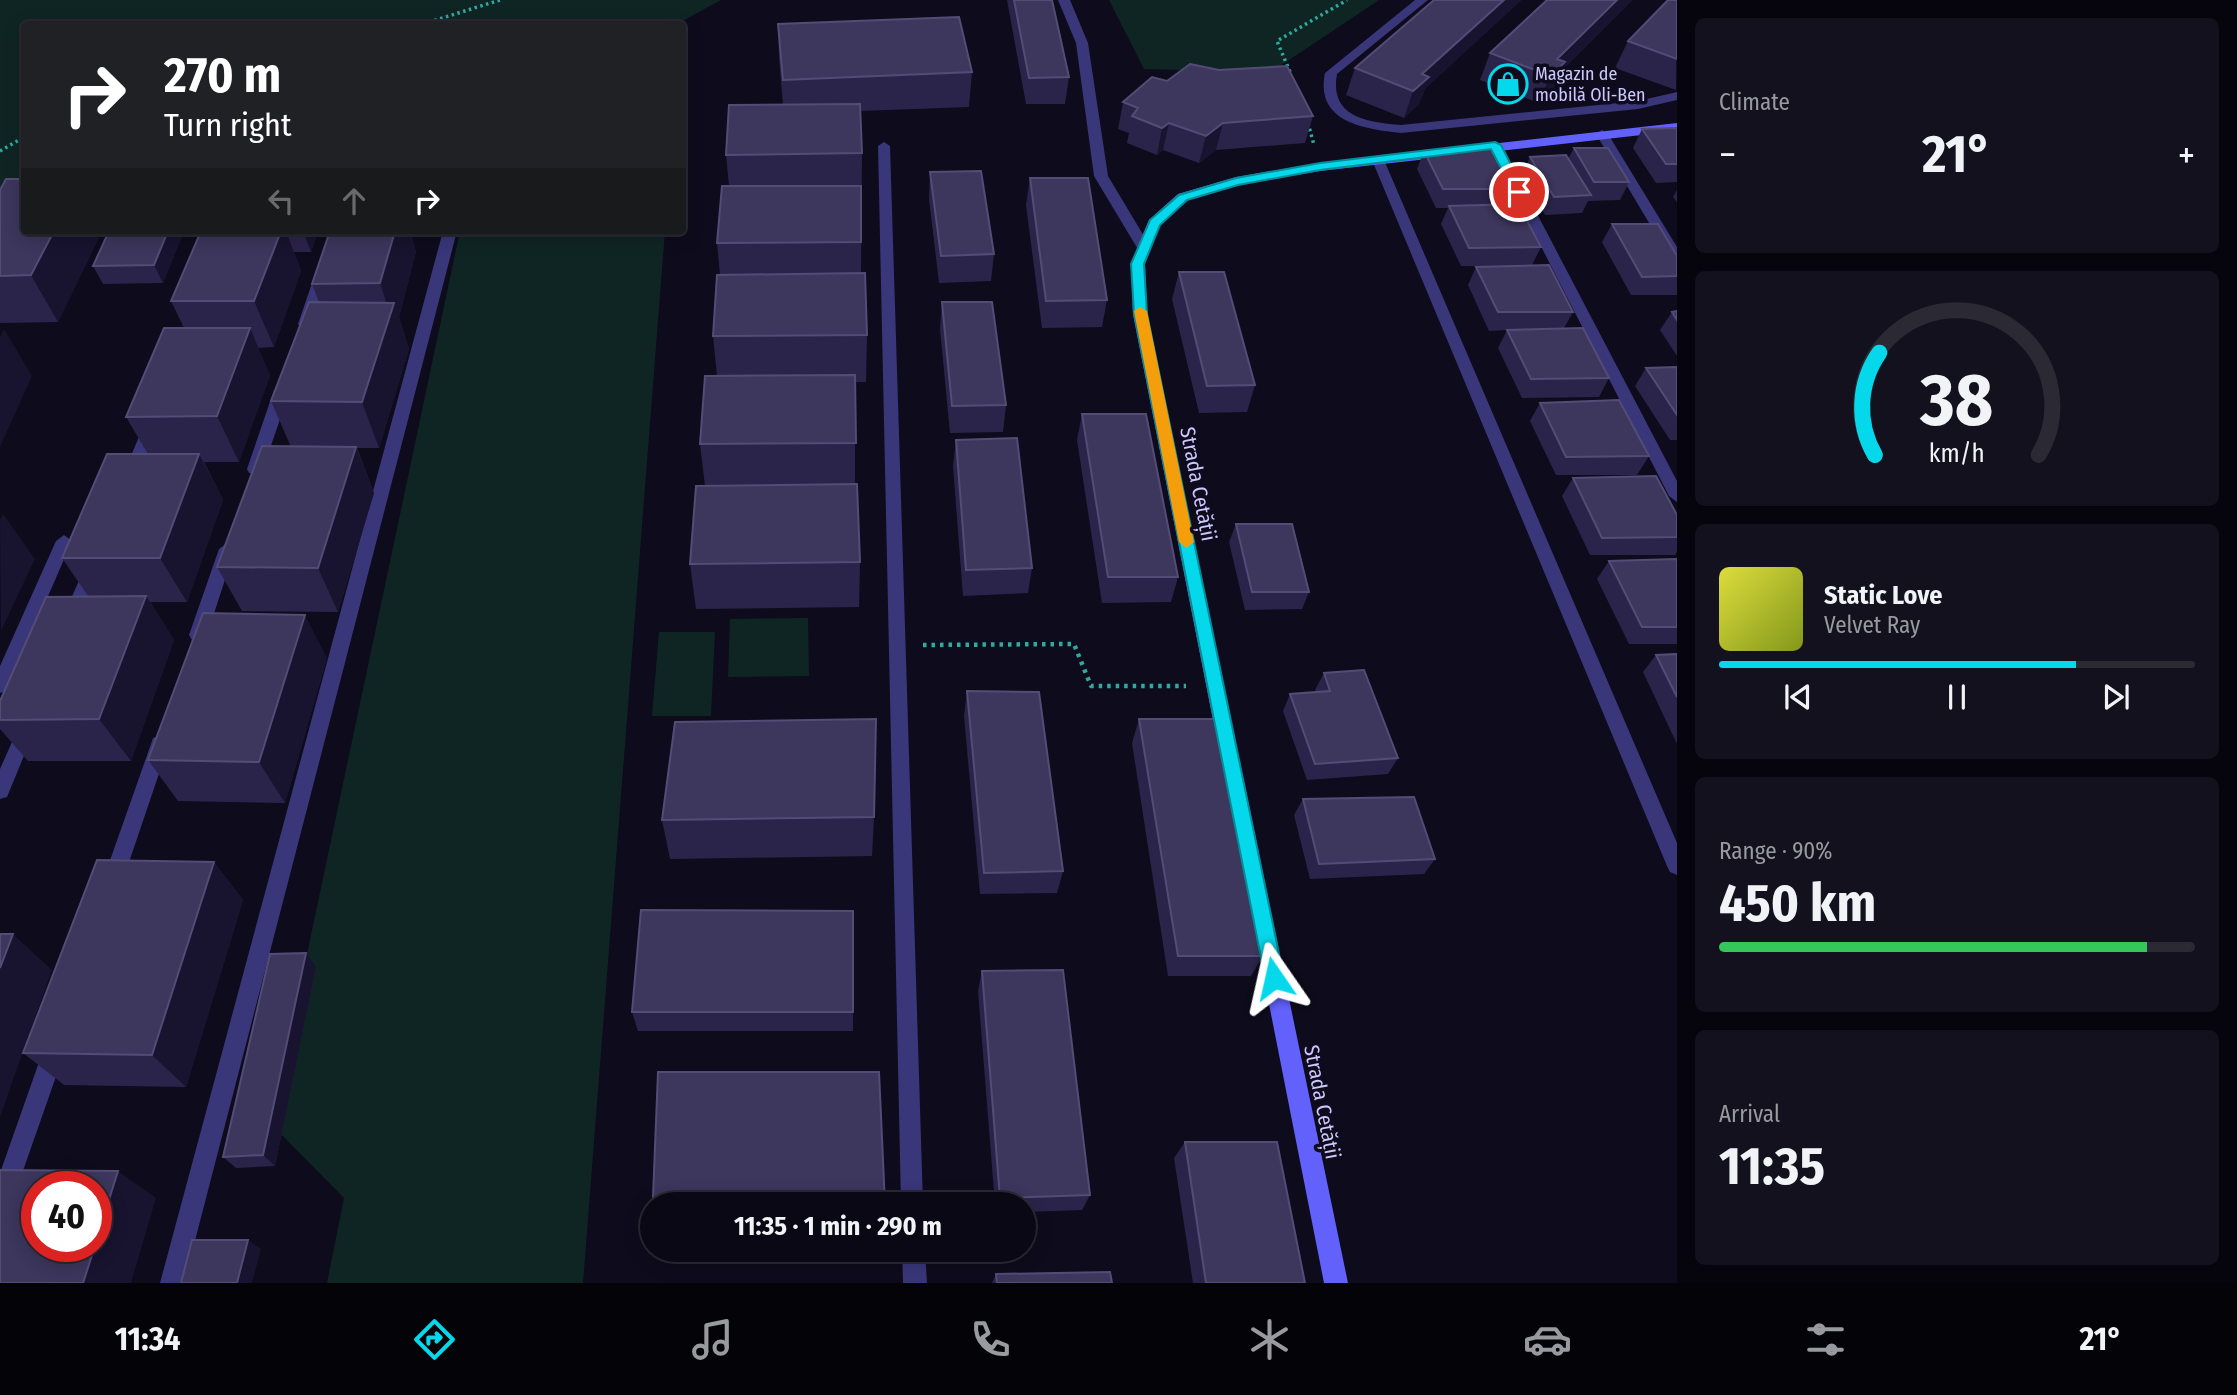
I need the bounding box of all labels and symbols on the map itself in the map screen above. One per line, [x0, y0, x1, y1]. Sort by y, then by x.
shop icon: Magazin de mobilă Oli-Ben [1487, 63, 1529, 105]
place label: Magazin de mobilă Oli-Ben [1535, 63, 1646, 106]
pin [1489, 162, 1549, 222]
street label: Strada Cetății [1174, 425, 1222, 543]
position arrow [1237, 941, 1311, 1015]
street label: Strada Cetății [1298, 1043, 1346, 1161]
speed limit sign: 40 [21, 1171, 112, 1262]

